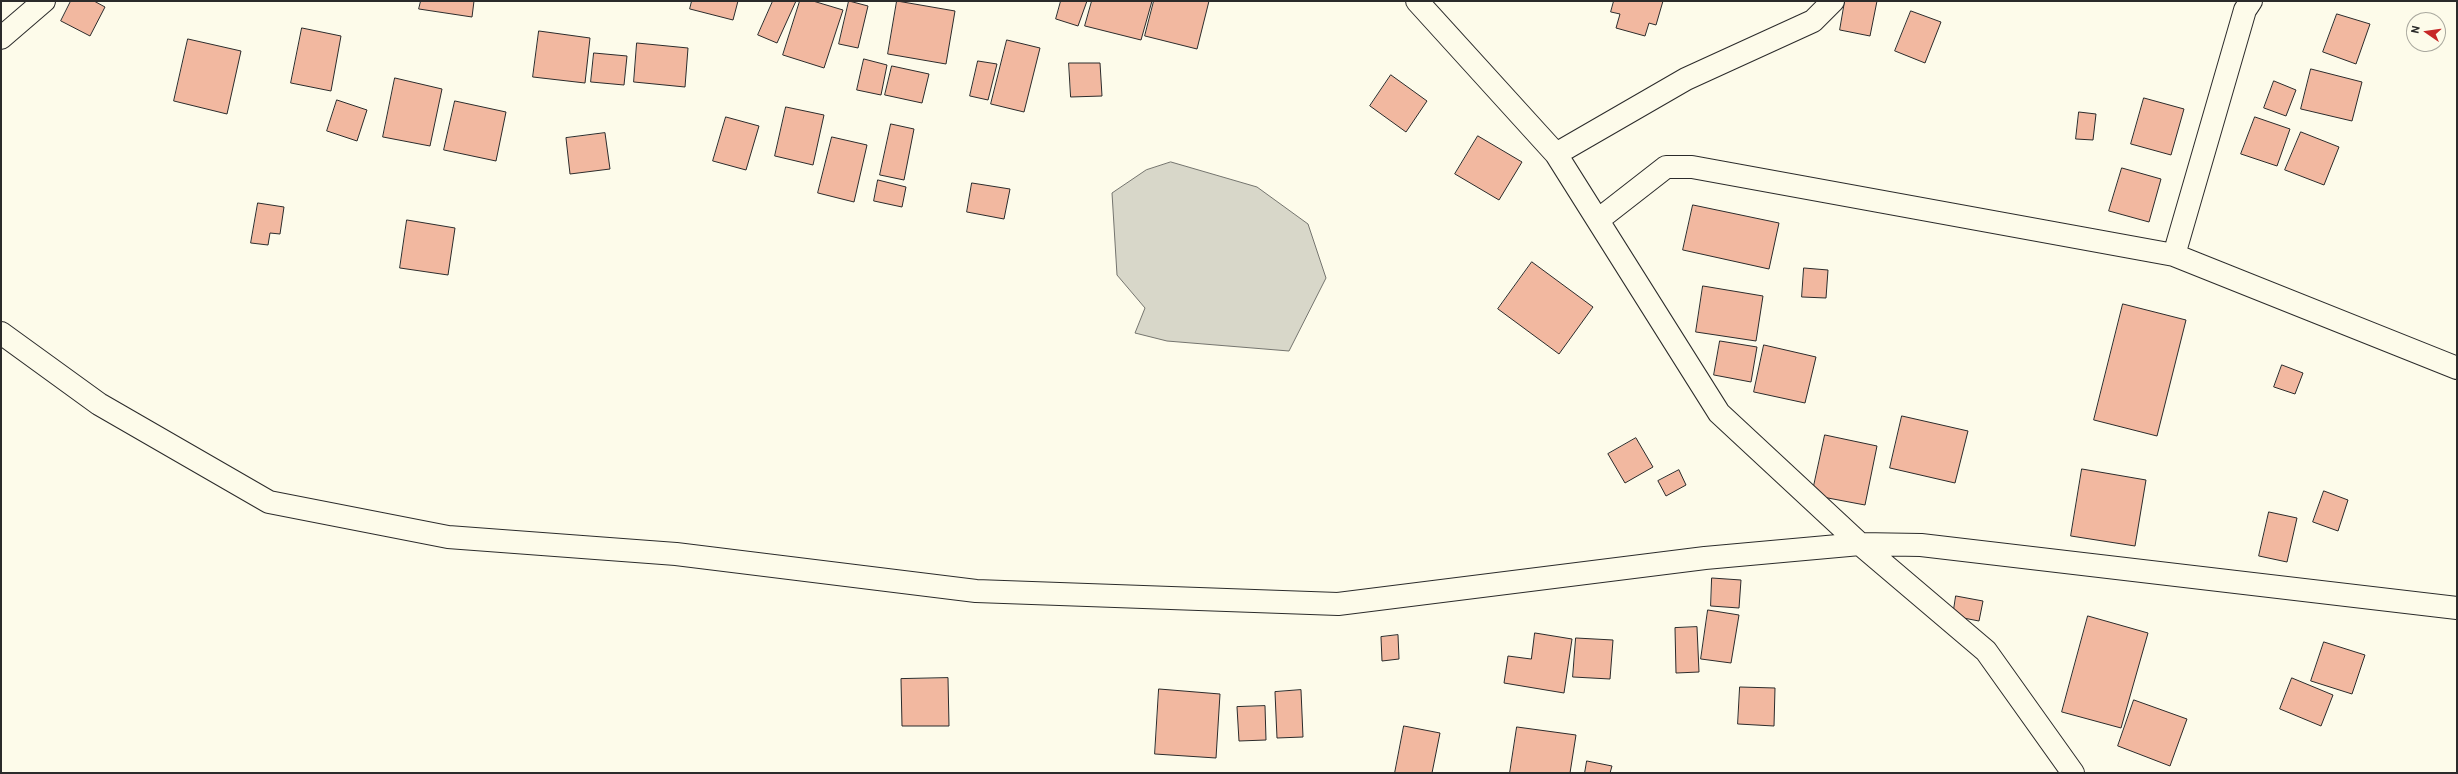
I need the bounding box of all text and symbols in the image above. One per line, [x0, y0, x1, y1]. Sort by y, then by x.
north arrow [2406, 12, 2446, 52]
text: N [2408, 24, 2422, 34]

